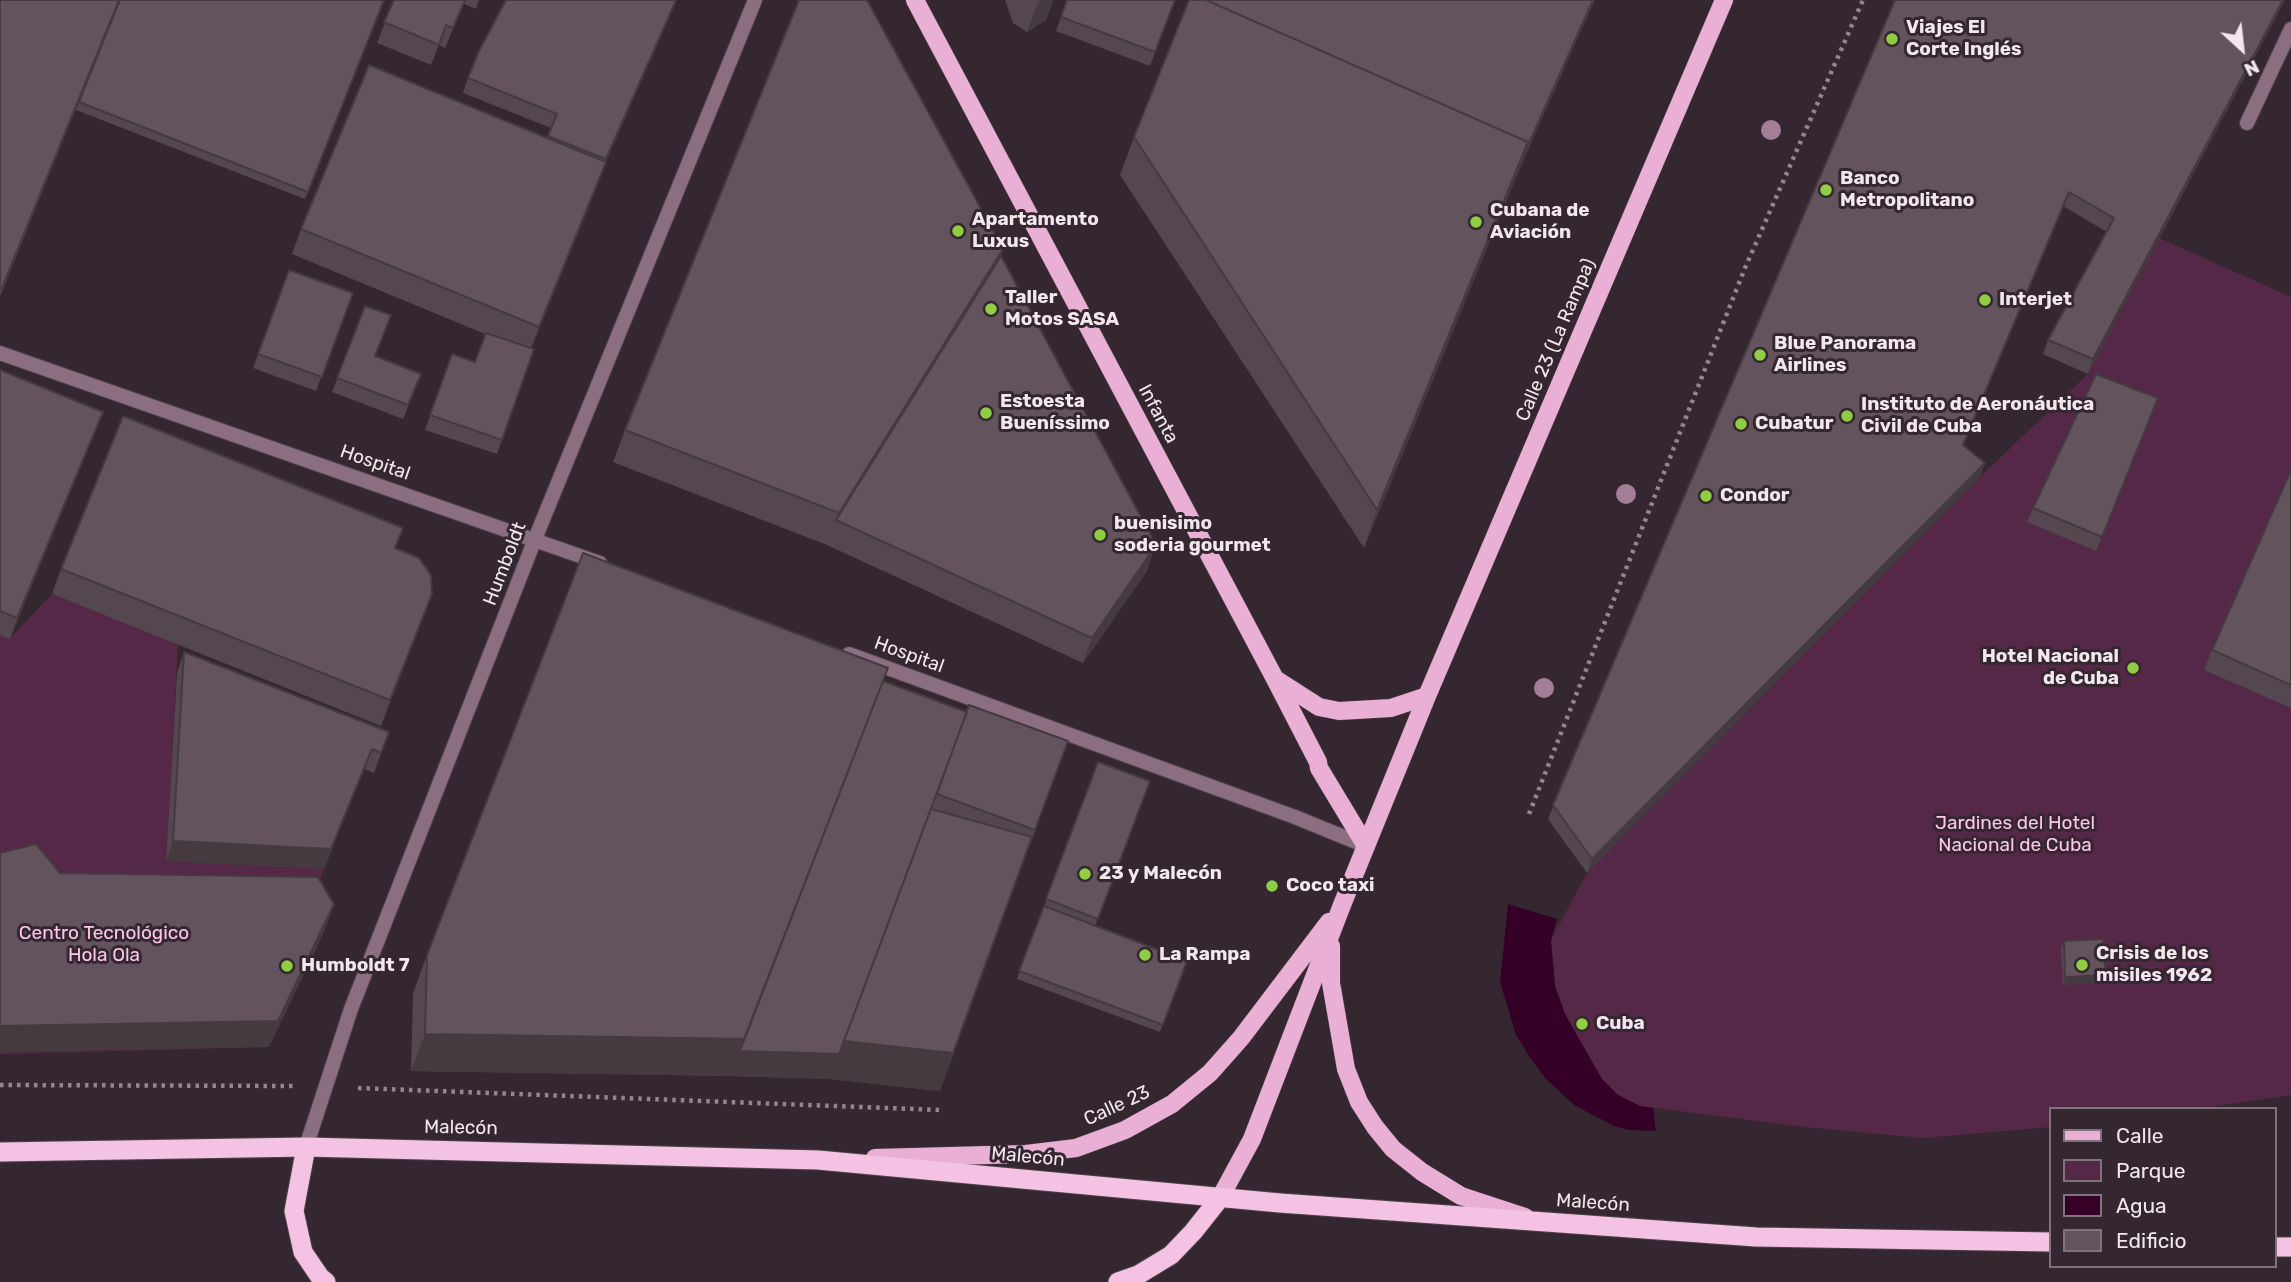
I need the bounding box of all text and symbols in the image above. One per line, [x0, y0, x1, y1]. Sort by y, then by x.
north arrow [2207, 14, 2277, 84]
place label: Viajes El Corte Inglés [1906, 17, 2021, 61]
marker: Viajes El Corte Inglés [1884, 31, 1900, 47]
text: N [2240, 55, 2263, 82]
place label: Banco Metropolitano [1840, 168, 1974, 212]
marker: Banco Metropolitano [1818, 182, 1834, 198]
place label: Cubana de Aviación [1490, 200, 1589, 244]
place label: Apartamento Luxus [972, 209, 1099, 253]
marker: Cubana de Aviación [1468, 214, 1484, 230]
marker: Apartamento Luxus [950, 223, 966, 239]
street label: Calle 23 (La Rampa) [1511, 255, 1601, 425]
place label: Taller Motos SASA [1005, 287, 1119, 331]
place label: Interjet [1999, 289, 2072, 311]
marker: Interjet [1977, 292, 1993, 308]
marker: Taller Motos SASA [983, 301, 999, 317]
place label: Blue Panorama Airlines [1774, 333, 1916, 377]
marker: Blue Panorama Airlines [1752, 347, 1768, 363]
street label: Infanta [1133, 381, 1183, 447]
place label: Estoesta Bueníssimo [1000, 391, 1110, 435]
place label: Instituto de Aeronáutica Civil de Cuba [1861, 394, 2094, 438]
marker: Estoesta Bueníssimo [978, 405, 994, 421]
marker: Instituto de Aeronáutica Civil de Cuba [1839, 408, 1855, 424]
place label: Cubatur [1755, 413, 1833, 435]
marker: Cubatur [1733, 416, 1749, 432]
street label: Hospital [337, 440, 413, 486]
place label: Condor [1720, 485, 1789, 507]
marker: Condor [1698, 488, 1714, 504]
place label: buenisimo soderia gourmet [1114, 513, 1271, 557]
street label: Humboldt [479, 519, 531, 609]
marker: buenisimo soderia gourmet [1092, 527, 1108, 543]
street label: Hospital [871, 632, 947, 678]
place label: Hotel Nacional de Cuba [1982, 646, 2119, 690]
marker: Hotel Nacional de Cuba [2125, 660, 2141, 676]
park label: Jardines del Hotel Nacional de Cuba [1935, 813, 2095, 857]
place label: 23 y Malecón [1099, 863, 1222, 885]
marker: 23 y Malecón [1077, 866, 1093, 882]
place label: Coco taxi [1286, 875, 1375, 897]
marker: Coco taxi [1264, 878, 1280, 894]
park label: Centro Tecnológico Hola Ola [19, 923, 189, 967]
place label: Crisis de los misiles 1962 [2096, 943, 2212, 987]
place label: La Rampa [1159, 944, 1251, 966]
marker: La Rampa [1137, 947, 1153, 963]
place label: Humboldt 7 [301, 955, 410, 977]
marker: Crisis de los misiles 1962 [2074, 957, 2090, 973]
marker: Humboldt 7 [279, 958, 295, 974]
place label: Cuba [1596, 1013, 1645, 1035]
marker: Cuba [1574, 1016, 1590, 1032]
street label: Calle 23 [1080, 1081, 1154, 1131]
legend [2050, 1107, 2277, 1268]
street label: Malecón [424, 1116, 498, 1140]
text: Calle [2116, 1123, 2164, 1148]
street label: Malecón [990, 1142, 1066, 1172]
text: Parque [2116, 1158, 2186, 1183]
street label: Malecón [1555, 1189, 1631, 1217]
text: Agua [2116, 1193, 2167, 1218]
text: Edificio [2116, 1228, 2186, 1253]

